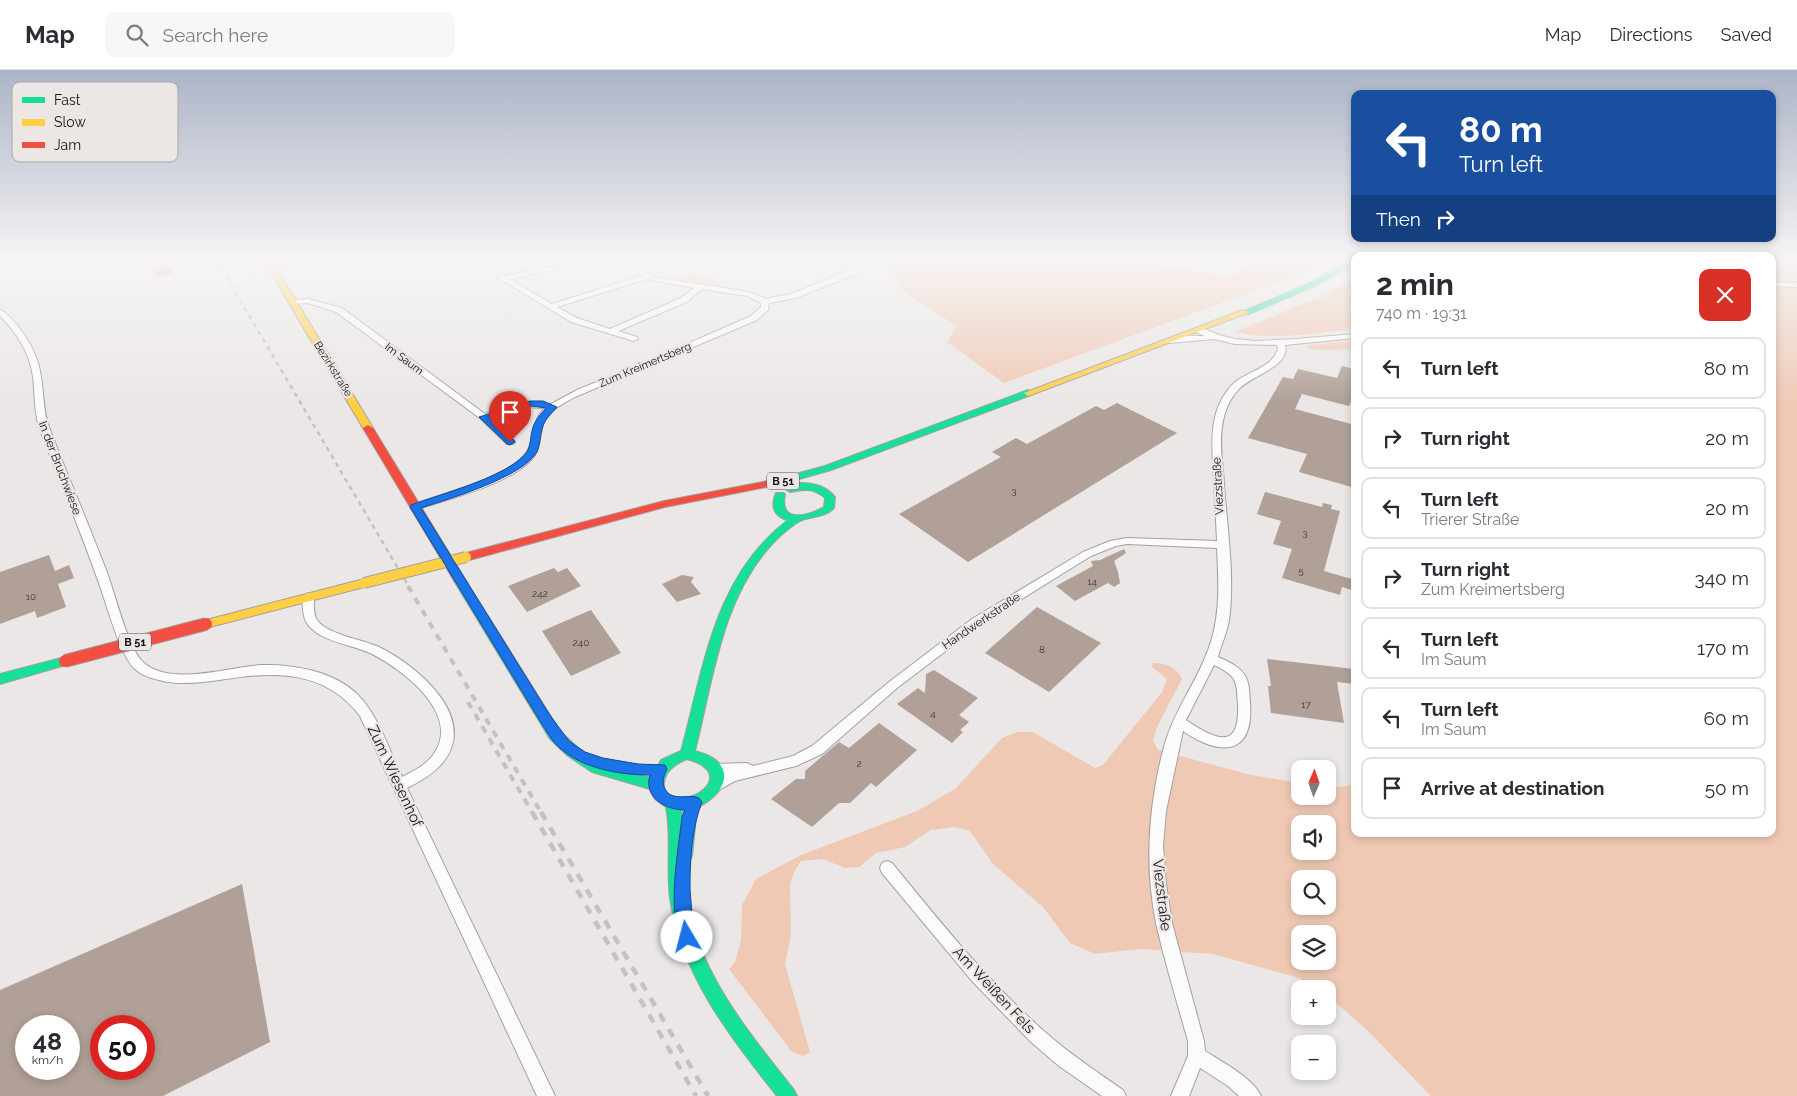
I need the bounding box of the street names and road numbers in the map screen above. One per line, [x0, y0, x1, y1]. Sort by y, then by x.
street label: Bezirkstraße [311, 339, 355, 399]
street label: Im Saum [382, 340, 426, 378]
street label: Zum Kreimertsberg [597, 340, 693, 390]
street label: In der Bruchwiese [36, 419, 84, 517]
street label: Viezstraße [1209, 457, 1227, 515]
road number: B 51 [767, 472, 799, 490]
street label: Handwerkstraße [939, 590, 1023, 652]
road number: B 51 [119, 634, 151, 650]
street label: Zum Wiesenhof [364, 722, 427, 831]
street label: Viezstraße [1149, 858, 1175, 932]
street label: Am Weißen Fels [949, 943, 1039, 1037]

